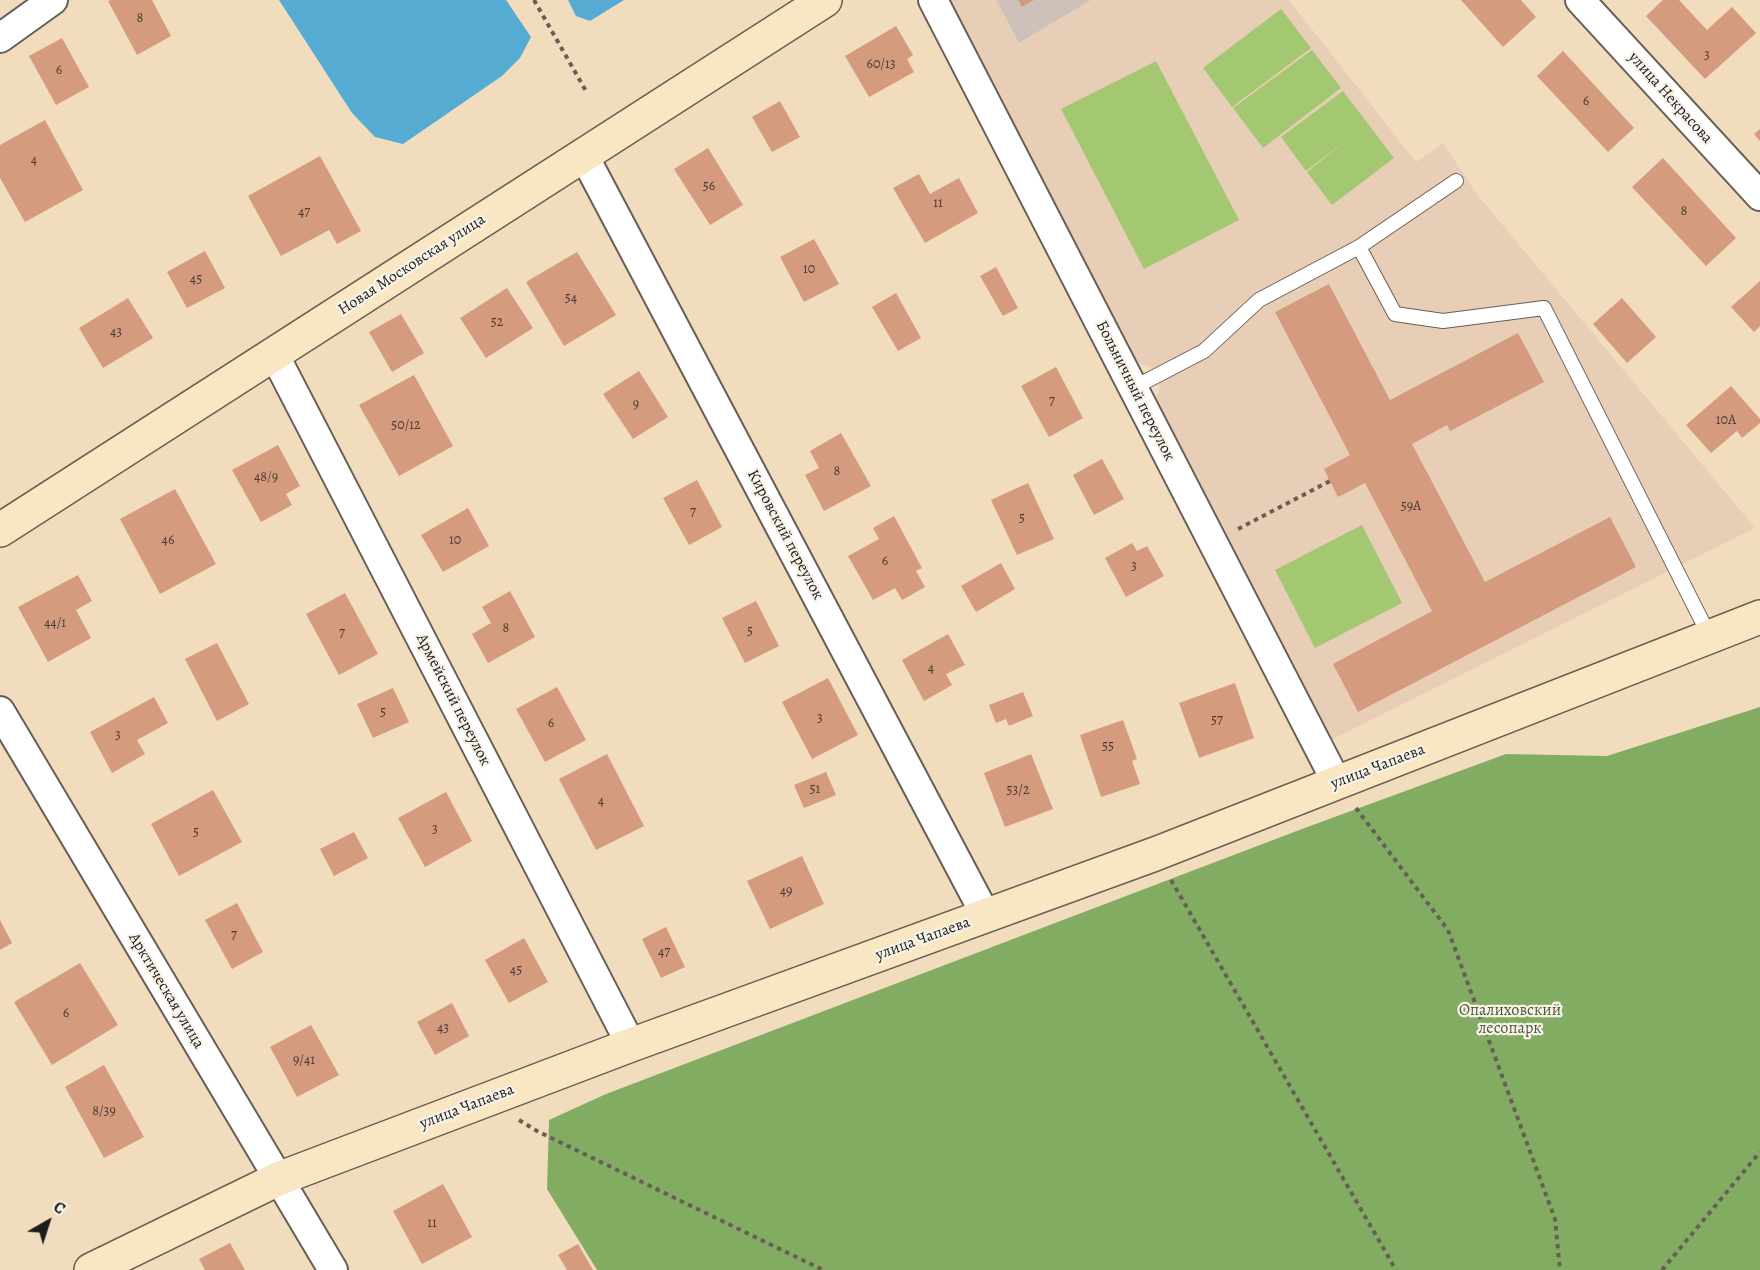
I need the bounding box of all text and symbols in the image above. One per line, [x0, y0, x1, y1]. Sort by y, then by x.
house number: 8 [137, 11, 143, 27]
street label: улица Некрасова [1624, 48, 1716, 148]
house number: 3 [1704, 48, 1710, 64]
house number: 60/13 [866, 57, 896, 73]
house number: 6 [56, 63, 62, 79]
house number: 6 [1583, 94, 1589, 110]
house number: 4 [31, 153, 37, 169]
house number: 56 [703, 179, 715, 195]
house number: 11 [933, 196, 943, 212]
house number: 8 [1681, 204, 1687, 220]
house number: 47 [298, 205, 310, 221]
street label: Новая Московская улица [335, 210, 489, 320]
house number: 10 [803, 262, 815, 278]
house number: 45 [190, 272, 202, 288]
house number: 54 [565, 291, 577, 307]
house number: 52 [491, 315, 503, 331]
street label: Больничный переулок [1091, 318, 1179, 464]
house number: 43 [110, 325, 122, 341]
house number: 7 [1049, 394, 1055, 410]
house number: 9 [633, 397, 639, 413]
house number: 10А [1716, 413, 1736, 429]
house number: 50/12 [391, 418, 421, 434]
house number: 8 [834, 464, 840, 480]
street label: Кировский переулок [743, 467, 827, 603]
house number: 48/9 [254, 470, 278, 486]
house number: 59А [1401, 499, 1421, 515]
house number: 7 [690, 505, 696, 521]
house number: 5 [1019, 511, 1025, 527]
house number: 46 [162, 533, 174, 549]
house number: 10 [449, 533, 461, 549]
house number: 6 [882, 554, 888, 570]
house number: 3 [1131, 559, 1137, 575]
house number: 44/1 [44, 616, 66, 632]
house number: 8 [503, 621, 509, 637]
house number: 5 [747, 624, 753, 640]
house number: 7 [339, 626, 345, 642]
street label: Армейский переулок [411, 631, 495, 769]
house number: 4 [928, 661, 934, 677]
house number: 5 [380, 705, 386, 721]
house number: 3 [817, 711, 823, 727]
house number: 57 [1211, 713, 1223, 729]
house number: 6 [548, 716, 554, 732]
house number: 3 [115, 728, 121, 744]
house number: 55 [1102, 739, 1114, 755]
street label: улица Чапаева [1328, 740, 1428, 794]
house number: 51 [810, 782, 820, 798]
house number: 53/2 [1006, 783, 1030, 799]
house number: 4 [598, 794, 604, 810]
house number: 3 [432, 822, 438, 838]
house number: 5 [193, 825, 199, 841]
house number: 49 [780, 884, 792, 900]
street label: улица Чапаева [873, 913, 973, 965]
house number: 7 [231, 928, 237, 944]
street label: Арктическая улица [124, 930, 208, 1052]
house number: 47 [658, 945, 670, 961]
house number: 45 [510, 963, 522, 979]
park label: Опалиховский лесопарк [1459, 1001, 1561, 1039]
house number: 6 [63, 1006, 69, 1022]
house number: 43 [437, 1021, 449, 1037]
house number: 9/41 [293, 1053, 315, 1069]
street label: улица Чапаева [417, 1080, 517, 1134]
house number: 8/39 [92, 1104, 116, 1120]
north arrow [18, 1192, 78, 1252]
text: С [49, 1196, 70, 1220]
house number: 11 [427, 1216, 437, 1232]

